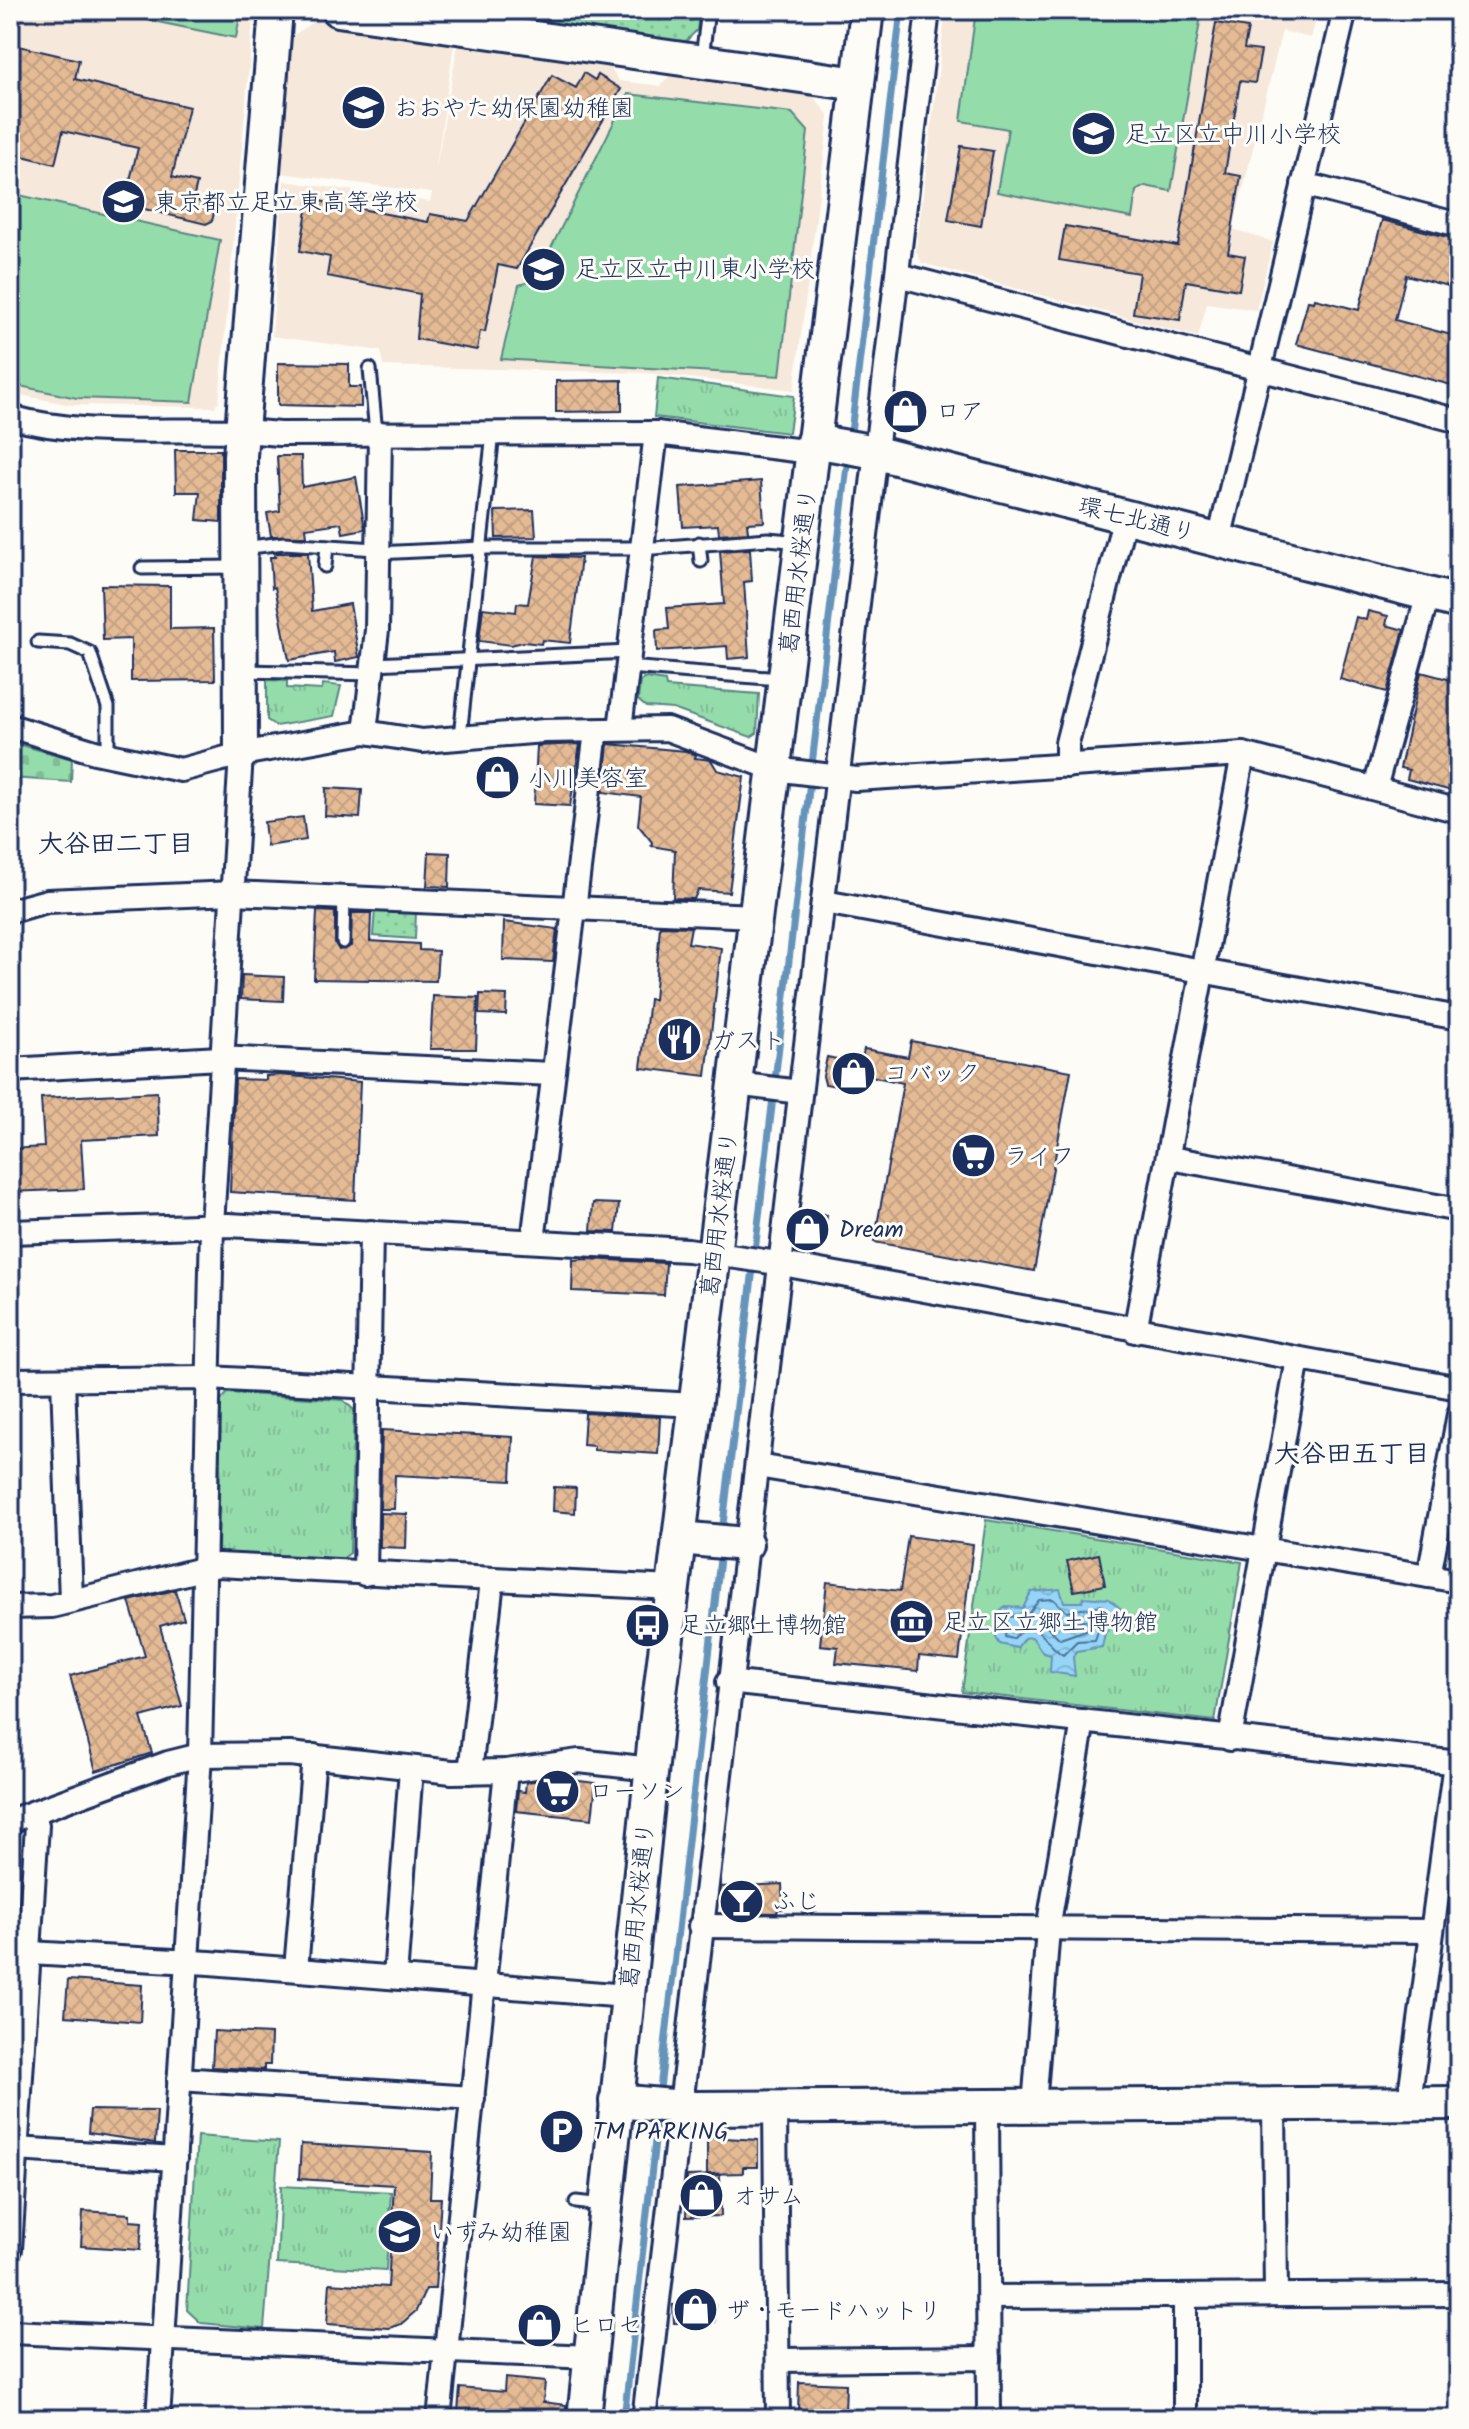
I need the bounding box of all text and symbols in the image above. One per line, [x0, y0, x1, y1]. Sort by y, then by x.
school or university icon: おおやた幼保園幼稚園 [339, 84, 387, 132]
place label: おおやた幼保園幼稚園 [394, 90, 634, 129]
school or university icon: 足立区立中川小学校 [1070, 110, 1118, 158]
place label: 足立区立中川小学校 [1125, 116, 1341, 155]
school or university icon: 東京都立足立東高等学校 [99, 178, 147, 226]
place label: 東京都立足立東高等学校 [154, 184, 418, 223]
school or university icon: 足立区立中川東小学校 [520, 245, 568, 293]
place label: 足立区立中川東小学校 [575, 251, 815, 290]
shop icon: ロア [881, 387, 929, 435]
place label: ロア [936, 393, 984, 432]
street label: 葛西用水桜通り [770, 485, 829, 657]
street label: 環七北通り [1074, 487, 1200, 554]
shop icon: 小川美容室 [473, 754, 521, 802]
place label: 小川美容室 [528, 760, 648, 799]
district label: 大谷田二丁目 [38, 824, 194, 866]
restaurant icon: ガスト [656, 1016, 704, 1064]
place label: ガスト [711, 1022, 785, 1061]
shop icon: コバック [829, 1049, 877, 1097]
place label: コバック [884, 1055, 980, 1094]
street label: 葛西用水桜通り [691, 1128, 750, 1300]
supermarket icon: ライフ [949, 1132, 997, 1180]
place label: ライフ [1004, 1138, 1075, 1177]
shop icon: Dream [784, 1205, 832, 1253]
place label: Dream [839, 1211, 904, 1250]
district label: 大谷田五丁目 [1274, 1434, 1430, 1476]
museum icon: 足立区立郷土博物館 [887, 1598, 935, 1646]
bus stop icon: 足立郷土博物館 [624, 1601, 672, 1649]
place label: 足立区立郷土博物館 [942, 1604, 1158, 1643]
place label: 足立郷土博物館 [679, 1607, 847, 1646]
supermarket icon: ローソン [534, 1767, 582, 1815]
place label: ローソン [589, 1773, 685, 1812]
street label: 葛西用水桜通り [610, 1820, 667, 1991]
bar icon: ふじ [717, 1877, 765, 1925]
place label: ふじ [772, 1883, 820, 1922]
parking icon: TM PARKING [538, 2107, 586, 2155]
place label: TM PARKING [593, 2113, 729, 2152]
shop icon: オサム [678, 2172, 726, 2220]
place label: オサム [733, 2178, 804, 2217]
school or university icon: いずみ幼稚園 [375, 2208, 423, 2256]
place label: いずみ幼稚園 [430, 2214, 572, 2253]
shop icon: ザ・モードハットリ [671, 2286, 719, 2334]
place label: ザ・モードハットリ [726, 2292, 942, 2331]
shop icon: ヒロセ [515, 2301, 563, 2349]
place label: ヒロセ [570, 2307, 642, 2346]

